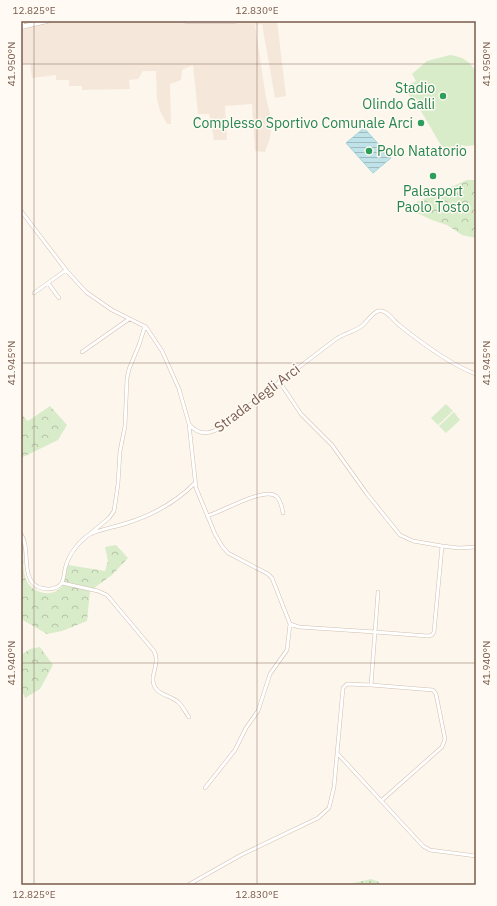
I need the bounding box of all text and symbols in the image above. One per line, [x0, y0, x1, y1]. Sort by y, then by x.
text: 12.825°E [12, 4, 56, 17]
text: 12.830°E [235, 4, 279, 17]
text: 41.950°N [5, 42, 18, 86]
text: 41.950°N [480, 42, 493, 86]
place label: Stadio Olindo Galli [362, 79, 435, 113]
marker: Stadio Olindo Galli [438, 91, 448, 101]
place label: Complesso Sportivo Comunale Arci [193, 114, 413, 132]
marker: Complesso Sportivo Comunale Arci [416, 118, 426, 128]
place label: Polo Natatorio [377, 142, 467, 160]
marker: Polo Natatorio [364, 146, 374, 156]
marker: Palasport Paolo Tosto [428, 171, 438, 181]
place label: Palasport Paolo Tosto [397, 182, 470, 216]
text: 41.945°N [5, 341, 18, 385]
text: 41.945°N [480, 341, 493, 385]
street label: Strada degli Arci [210, 360, 304, 436]
text: 41.940°N [5, 641, 18, 685]
text: 41.940°N [480, 641, 493, 685]
text: 12.825°E [12, 888, 56, 901]
text: 12.830°E [235, 888, 279, 901]

